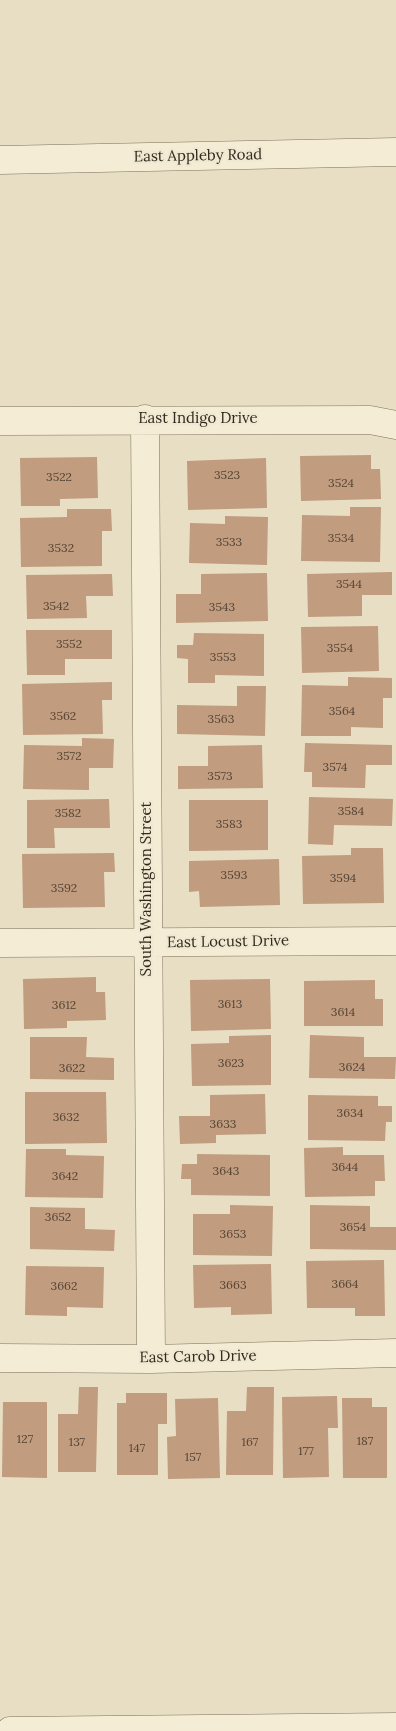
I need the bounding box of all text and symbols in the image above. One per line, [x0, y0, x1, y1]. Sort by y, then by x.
street label: East Appleby Road [134, 146, 262, 166]
street label: East Indigo Drive [138, 410, 258, 428]
house number: 3523 [214, 469, 240, 483]
house number: 3522 [46, 471, 72, 485]
house number: 3524 [328, 477, 354, 491]
house number: 3534 [328, 532, 354, 546]
house number: 3533 [216, 536, 242, 550]
house number: 3532 [48, 542, 74, 556]
house number: 3544 [336, 578, 362, 592]
house number: 3542 [43, 600, 69, 614]
house number: 3543 [209, 601, 235, 615]
house number: 3552 [56, 638, 82, 652]
house number: 3554 [327, 642, 353, 656]
house number: 3553 [210, 651, 236, 665]
house number: 3564 [329, 705, 355, 719]
house number: 3562 [50, 710, 76, 724]
house number: 3563 [208, 713, 234, 727]
house number: 3572 [56, 750, 82, 764]
house number: 3574 [322, 761, 348, 775]
house number: 3573 [207, 770, 233, 784]
street label: South Washington Street [138, 802, 156, 976]
house number: 3584 [338, 805, 364, 819]
house number: 3582 [55, 807, 81, 821]
house number: 3583 [216, 818, 242, 832]
house number: 3593 [221, 869, 247, 883]
house number: 3594 [330, 872, 356, 886]
house number: 3592 [51, 882, 77, 896]
street label: East Locust Drive [167, 932, 289, 952]
house number: 3613 [218, 998, 242, 1012]
house number: 3612 [52, 999, 76, 1013]
house number: 3614 [331, 1006, 355, 1020]
house number: 3623 [218, 1057, 244, 1071]
house number: 3624 [339, 1061, 365, 1075]
house number: 3622 [59, 1062, 85, 1076]
house number: 3634 [337, 1107, 363, 1121]
house number: 3632 [53, 1111, 79, 1125]
house number: 3633 [210, 1118, 236, 1132]
house number: 3644 [332, 1161, 358, 1175]
house number: 3643 [213, 1165, 239, 1179]
house number: 3642 [52, 1170, 78, 1184]
house number: 3652 [45, 1211, 71, 1225]
house number: 3654 [340, 1221, 366, 1235]
house number: 3653 [220, 1228, 246, 1242]
house number: 3664 [331, 1278, 359, 1292]
house number: 3663 [219, 1279, 247, 1293]
house number: 3662 [51, 1280, 77, 1294]
street label: East Carob Drive [139, 1347, 257, 1367]
house number: 127 [17, 1433, 33, 1447]
house number: 187 [357, 1435, 373, 1449]
house number: 137 [69, 1436, 85, 1450]
house number: 167 [242, 1436, 258, 1450]
house number: 147 [129, 1442, 145, 1456]
house number: 177 [298, 1445, 314, 1459]
house number: 157 [185, 1451, 201, 1465]

